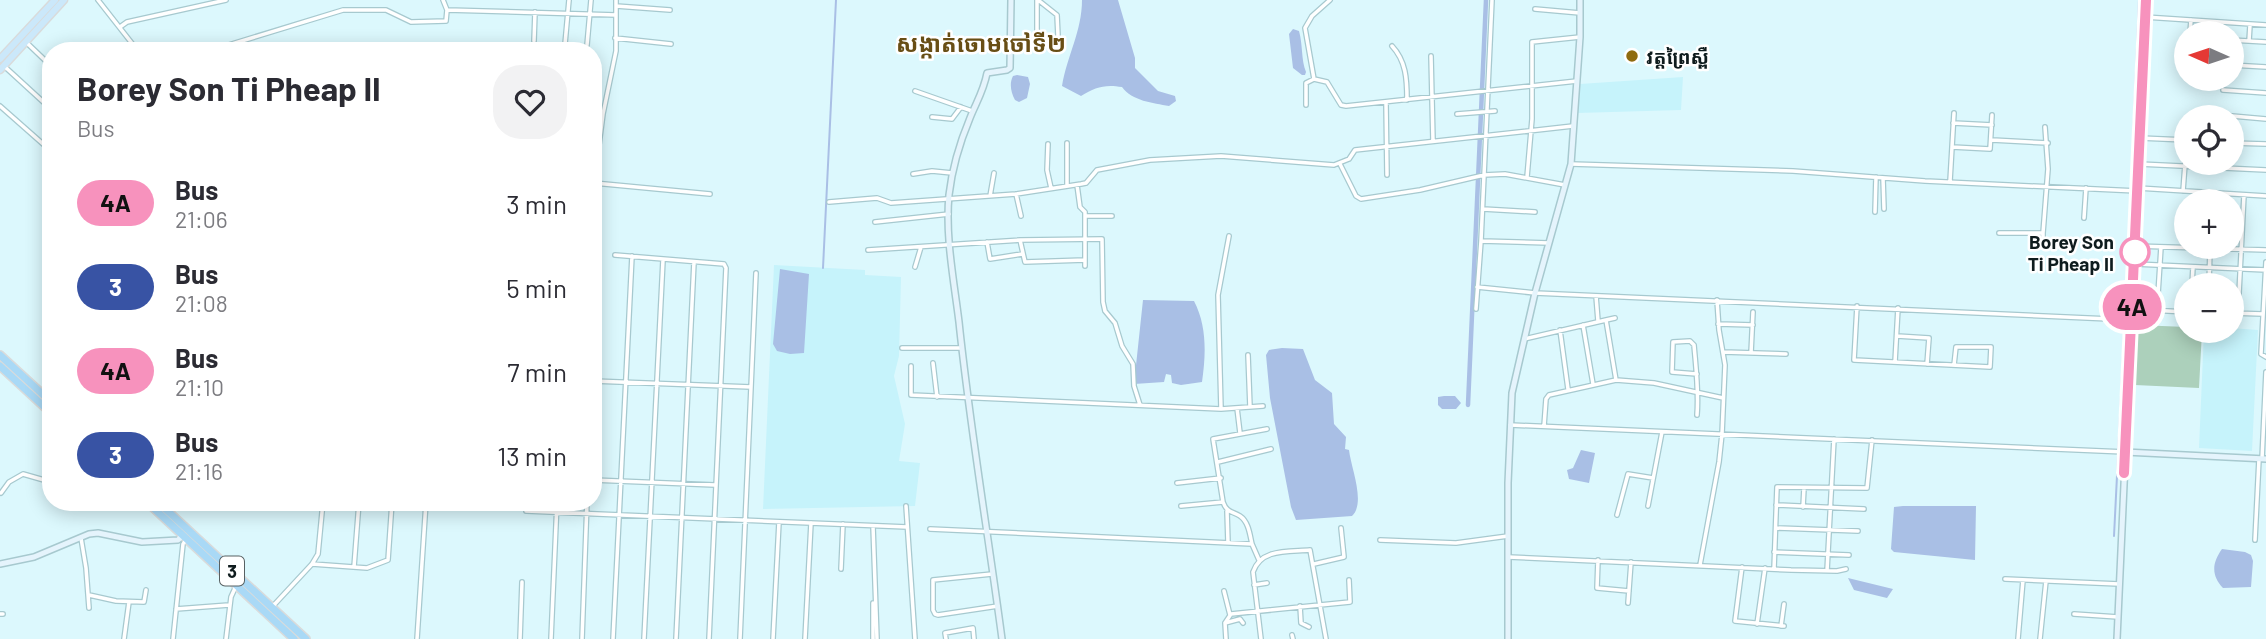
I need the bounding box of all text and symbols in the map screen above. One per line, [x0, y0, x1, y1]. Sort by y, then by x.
north arrow [2174, 21, 2244, 91]
map controls [2174, 21, 2244, 343]
district label: សង្កាត់ចោមចៅទី២ [896, 29, 1066, 59]
place label: វត្តព្រៃស្ពឺ [1646, 45, 1709, 69]
marker: វត្តព្រៃស្ពឺ [1624, 48, 1640, 64]
button: heart [493, 65, 567, 139]
text: Borey Son Ti Pheap II [77, 68, 381, 108]
button: locate [2174, 105, 2244, 175]
text: Bus [77, 114, 115, 142]
text: Bus [175, 174, 218, 205]
text: 4A [100, 188, 131, 217]
text: 3 min [506, 188, 567, 219]
button: + [2174, 189, 2244, 259]
text: 21:06 [175, 205, 228, 233]
place label: Borey Son Ti Pheap II [2028, 230, 2114, 275]
marker: Borey Son Ti Pheap II [2120, 237, 2150, 267]
text: Bus [175, 258, 218, 289]
text: 3 [109, 272, 122, 301]
text: 5 min [506, 272, 567, 303]
button: − [2174, 273, 2244, 343]
line badge: 4A [2100, 284, 2164, 330]
text: 21:08 [175, 289, 228, 317]
text: 4A [2117, 292, 2147, 321]
text: Bus [175, 342, 218, 373]
text: 4A [100, 356, 131, 385]
text: 7 min [507, 356, 567, 387]
text: 21:10 [175, 373, 224, 401]
text: Bus [175, 426, 218, 457]
text: 3 [109, 440, 122, 469]
text: 13 min [497, 440, 567, 471]
text: 21:16 [175, 457, 223, 485]
road number: 3 [220, 556, 244, 586]

